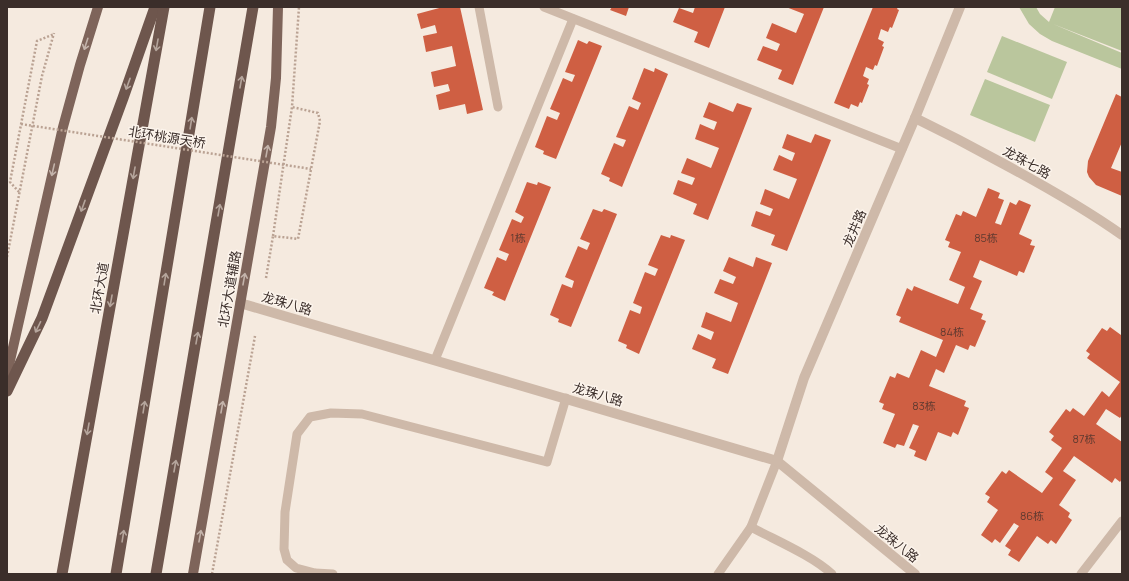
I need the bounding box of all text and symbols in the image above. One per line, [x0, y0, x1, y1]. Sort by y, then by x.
one-way arrow [82, 37, 89, 50]
one-way arrow [153, 38, 161, 51]
one-way arrow [237, 75, 245, 88]
one-way arrow [124, 77, 132, 89]
one-way arrow [187, 117, 195, 130]
street label: 北环桃源天桥 [127, 122, 207, 152]
street label: 龙珠七路 [1000, 142, 1054, 182]
one-way arrow [263, 145, 271, 158]
one-way arrow [49, 163, 57, 176]
one-way arrow [130, 166, 138, 179]
one-way arrow [79, 199, 87, 211]
one-way arrow [215, 204, 223, 217]
street label: 龙井路 [838, 207, 870, 249]
house number: 1栋 [510, 230, 526, 245]
house number: 85栋 [974, 230, 998, 245]
street label: 北环大道辅路 [213, 249, 245, 329]
street label: 北环大道 [86, 261, 112, 315]
one-way arrow [161, 273, 169, 286]
one-way arrow [240, 273, 248, 286]
street label: 龙珠八路 [260, 287, 314, 319]
one-way arrow [107, 294, 115, 307]
one-way arrow [34, 321, 41, 333]
house number: 84栋 [940, 324, 964, 339]
one-way arrow [193, 332, 201, 345]
street label: 龙珠八路 [571, 378, 625, 410]
house number: 83栋 [912, 398, 936, 413]
one-way arrow [140, 401, 148, 414]
one-way arrow [218, 401, 226, 414]
one-way arrow [84, 422, 92, 435]
house number: 87栋 [1073, 431, 1095, 446]
one-way arrow [171, 460, 179, 473]
house number: 86栋 [1020, 508, 1044, 523]
street label: 龙珠八路 [871, 520, 923, 566]
one-way arrow [119, 529, 127, 542]
one-way arrow [196, 529, 204, 542]

